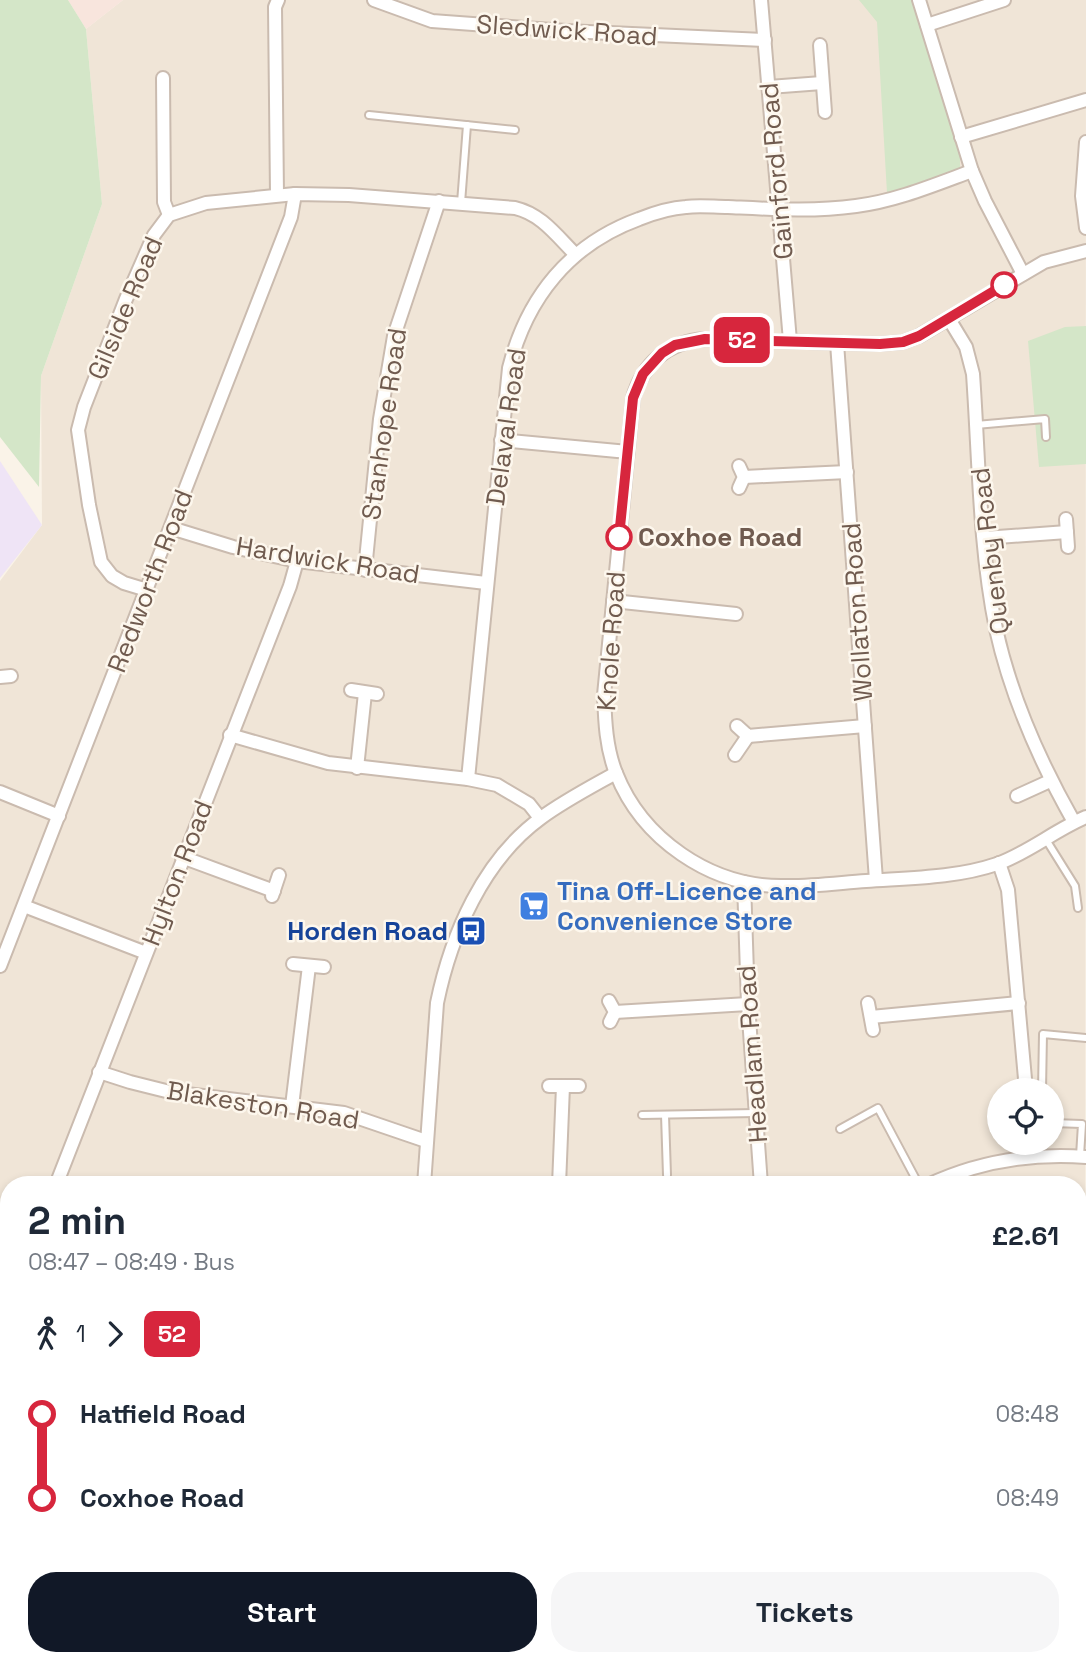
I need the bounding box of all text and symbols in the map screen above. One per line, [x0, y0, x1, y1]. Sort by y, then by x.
street label: Sledwick Road [475, 7, 659, 53]
street label: Gainford Road [751, 81, 801, 261]
street label: Gilside Road [80, 231, 170, 385]
unlabelled marker [991, 272, 1017, 298]
line badge: 52 [710, 317, 774, 363]
text: 52 [728, 324, 756, 355]
street label: Stanhope Road [354, 326, 414, 522]
street label: Delaval Road [478, 346, 534, 508]
street label: Quenby Road [963, 466, 1017, 636]
street label: Redworth Road [99, 485, 201, 677]
place label: Coxhoe Road [638, 520, 802, 554]
street label: Wollaton Road [834, 521, 880, 703]
marker: Coxhoe Road [606, 524, 632, 550]
street label: Hardwick Road [234, 529, 422, 591]
street label: Knole Road [589, 570, 633, 712]
street label: Hylton Road [134, 795, 220, 951]
place label: Tina Off-Licence and Convenience Store [557, 874, 817, 938]
supermarket icon: Tina Off-Licence and Convenience Store [517, 889, 551, 923]
place label: Horden Road [287, 914, 448, 948]
bus stop icon: Horden Road [454, 914, 488, 948]
street label: Headlam Road [729, 964, 775, 1144]
street label: Blakeston Road [164, 1073, 362, 1137]
map controls [987, 1078, 1064, 1155]
button: locate [987, 1078, 1064, 1155]
text: 2 min [28, 1197, 126, 1245]
text: £2.61 [992, 1219, 1059, 1253]
text: 08:47 – 08:49 · Bus [28, 1247, 235, 1277]
icon: walk [28, 1315, 66, 1353]
icon: forward [96, 1315, 134, 1353]
text: 52 [158, 1318, 186, 1349]
text: 1 [76, 1319, 86, 1349]
text: Hatfield Road [80, 1397, 246, 1431]
text: 08:48 [995, 1399, 1059, 1429]
text: Coxhoe Road [80, 1481, 244, 1515]
text: 08:49 [996, 1483, 1059, 1513]
button: Start [28, 1572, 537, 1652]
button: Tickets [551, 1572, 1059, 1652]

